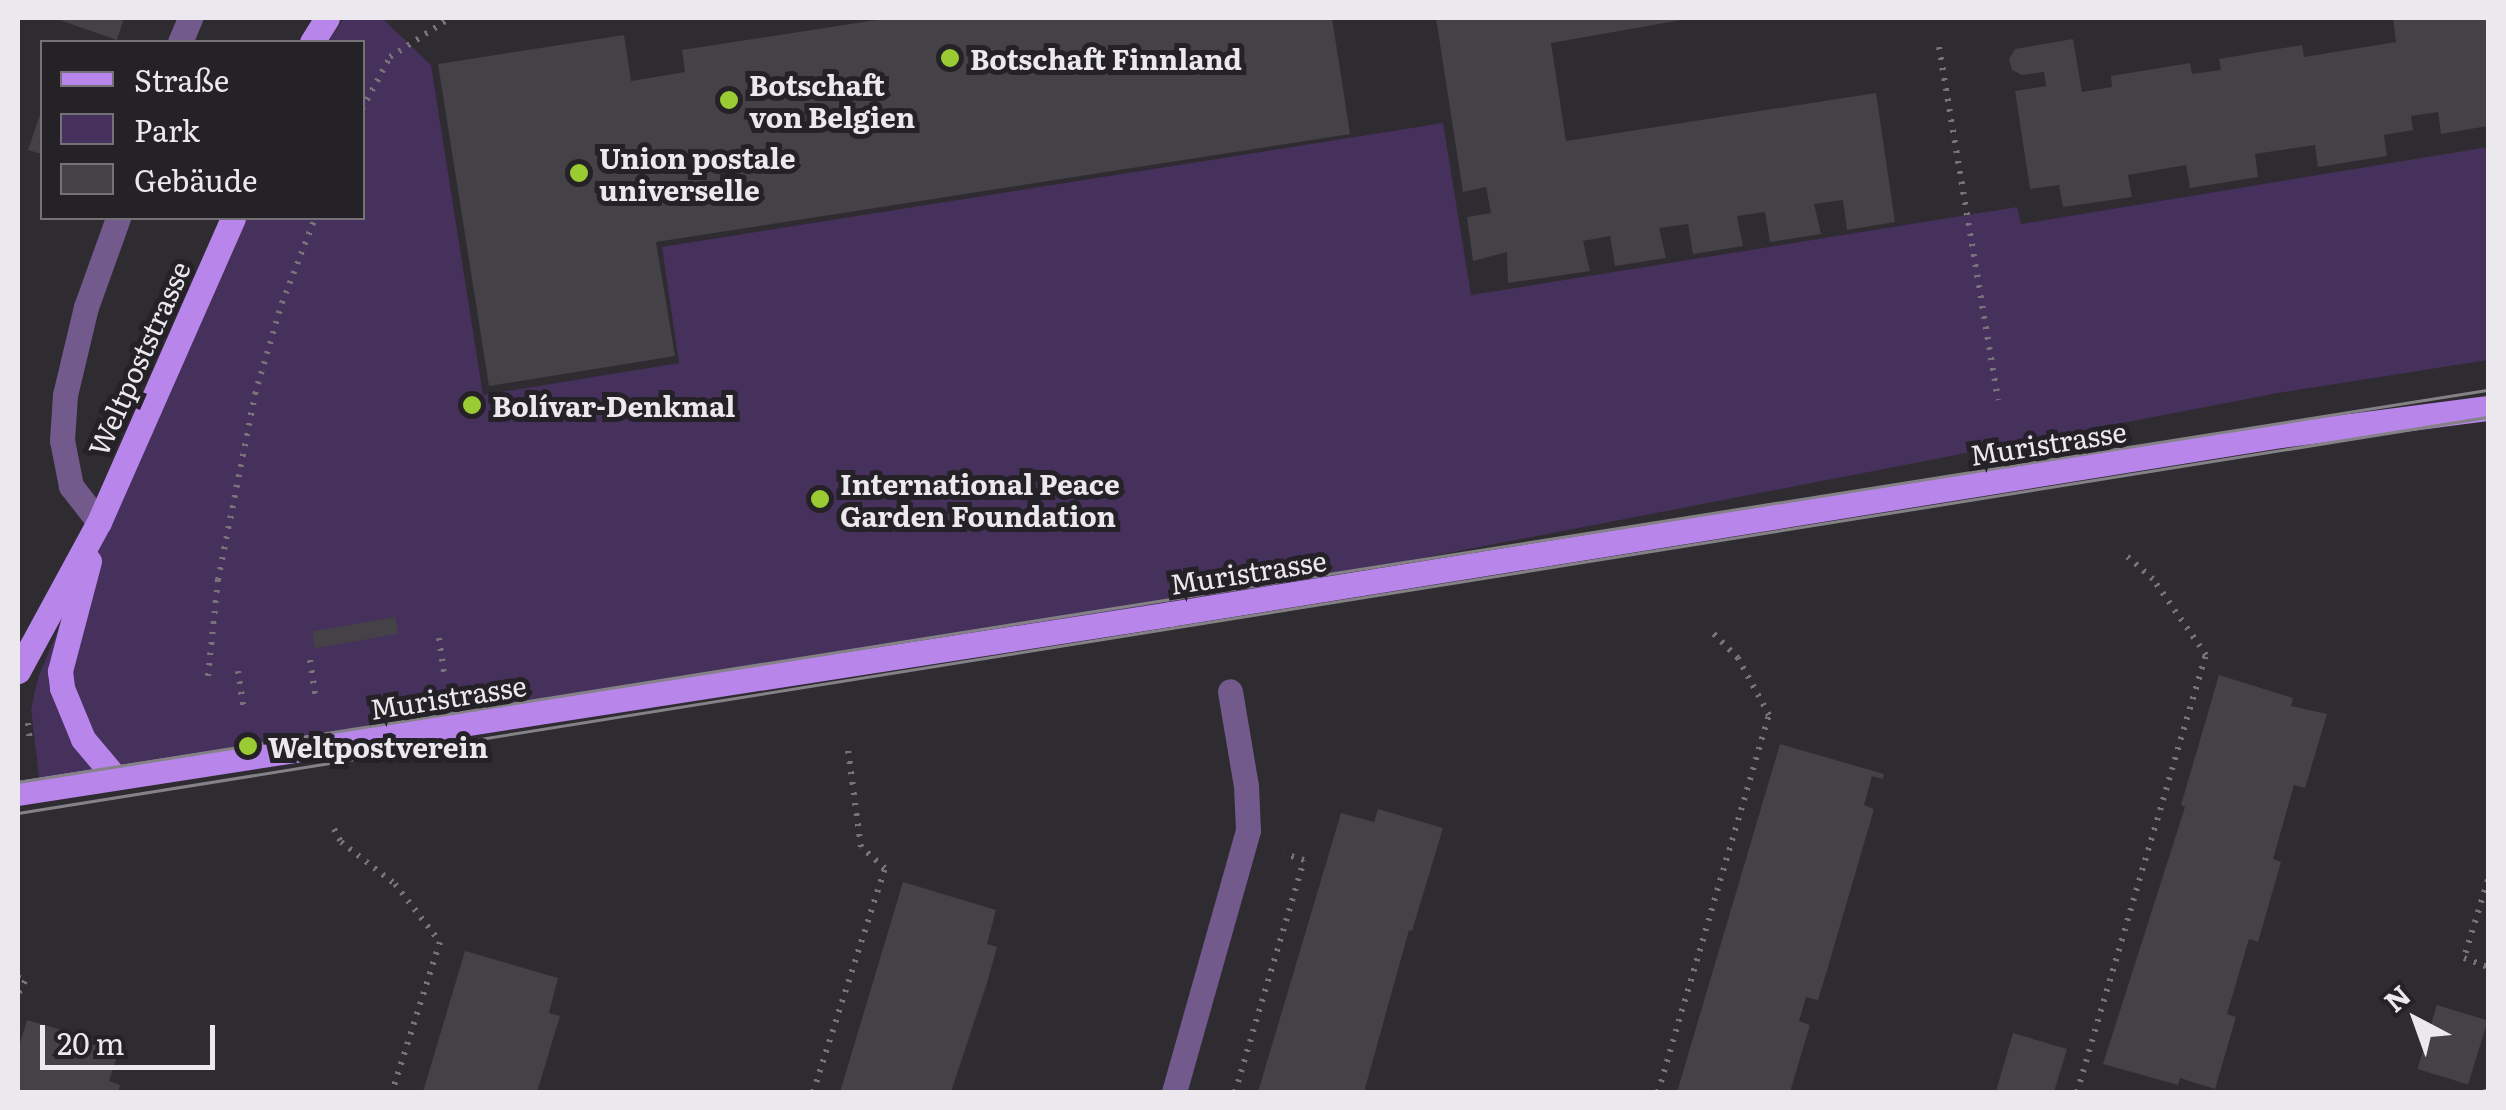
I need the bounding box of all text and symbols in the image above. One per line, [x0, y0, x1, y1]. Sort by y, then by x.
legend [40, 40, 365, 220]
place label: Botschaft Finnland [970, 41, 1242, 75]
marker: Botschaft Finnland [939, 47, 961, 69]
text: Straße [134, 57, 229, 101]
place label: Botschaft von Belgien [749, 67, 915, 133]
marker: Botschaft von Belgien [718, 89, 740, 111]
text: Park [134, 107, 200, 151]
place label: Union postale universelle [599, 140, 796, 206]
text: Gebäude [134, 157, 257, 201]
marker: Union postale universelle [568, 162, 590, 184]
street label: Weltpoststrasse [80, 256, 196, 460]
place label: Bolívar-Denkmal [492, 388, 735, 422]
marker: Bolívar-Denkmal [461, 394, 483, 416]
street label: Muristrasse [1967, 413, 2129, 471]
place label: International Peace Garden Foundation [840, 466, 1120, 532]
marker: International Peace Garden Foundation [809, 488, 831, 510]
street label: Muristrasse [1167, 542, 1329, 600]
street label: Muristrasse [367, 667, 529, 725]
place label: Weltpostverein [268, 729, 488, 763]
marker: Weltpostverein [237, 735, 259, 757]
north arrow [2366, 970, 2466, 1070]
text: N [2374, 974, 2419, 1021]
scale bar [45, 1005, 220, 1067]
text: 20 m [57, 1020, 125, 1064]

